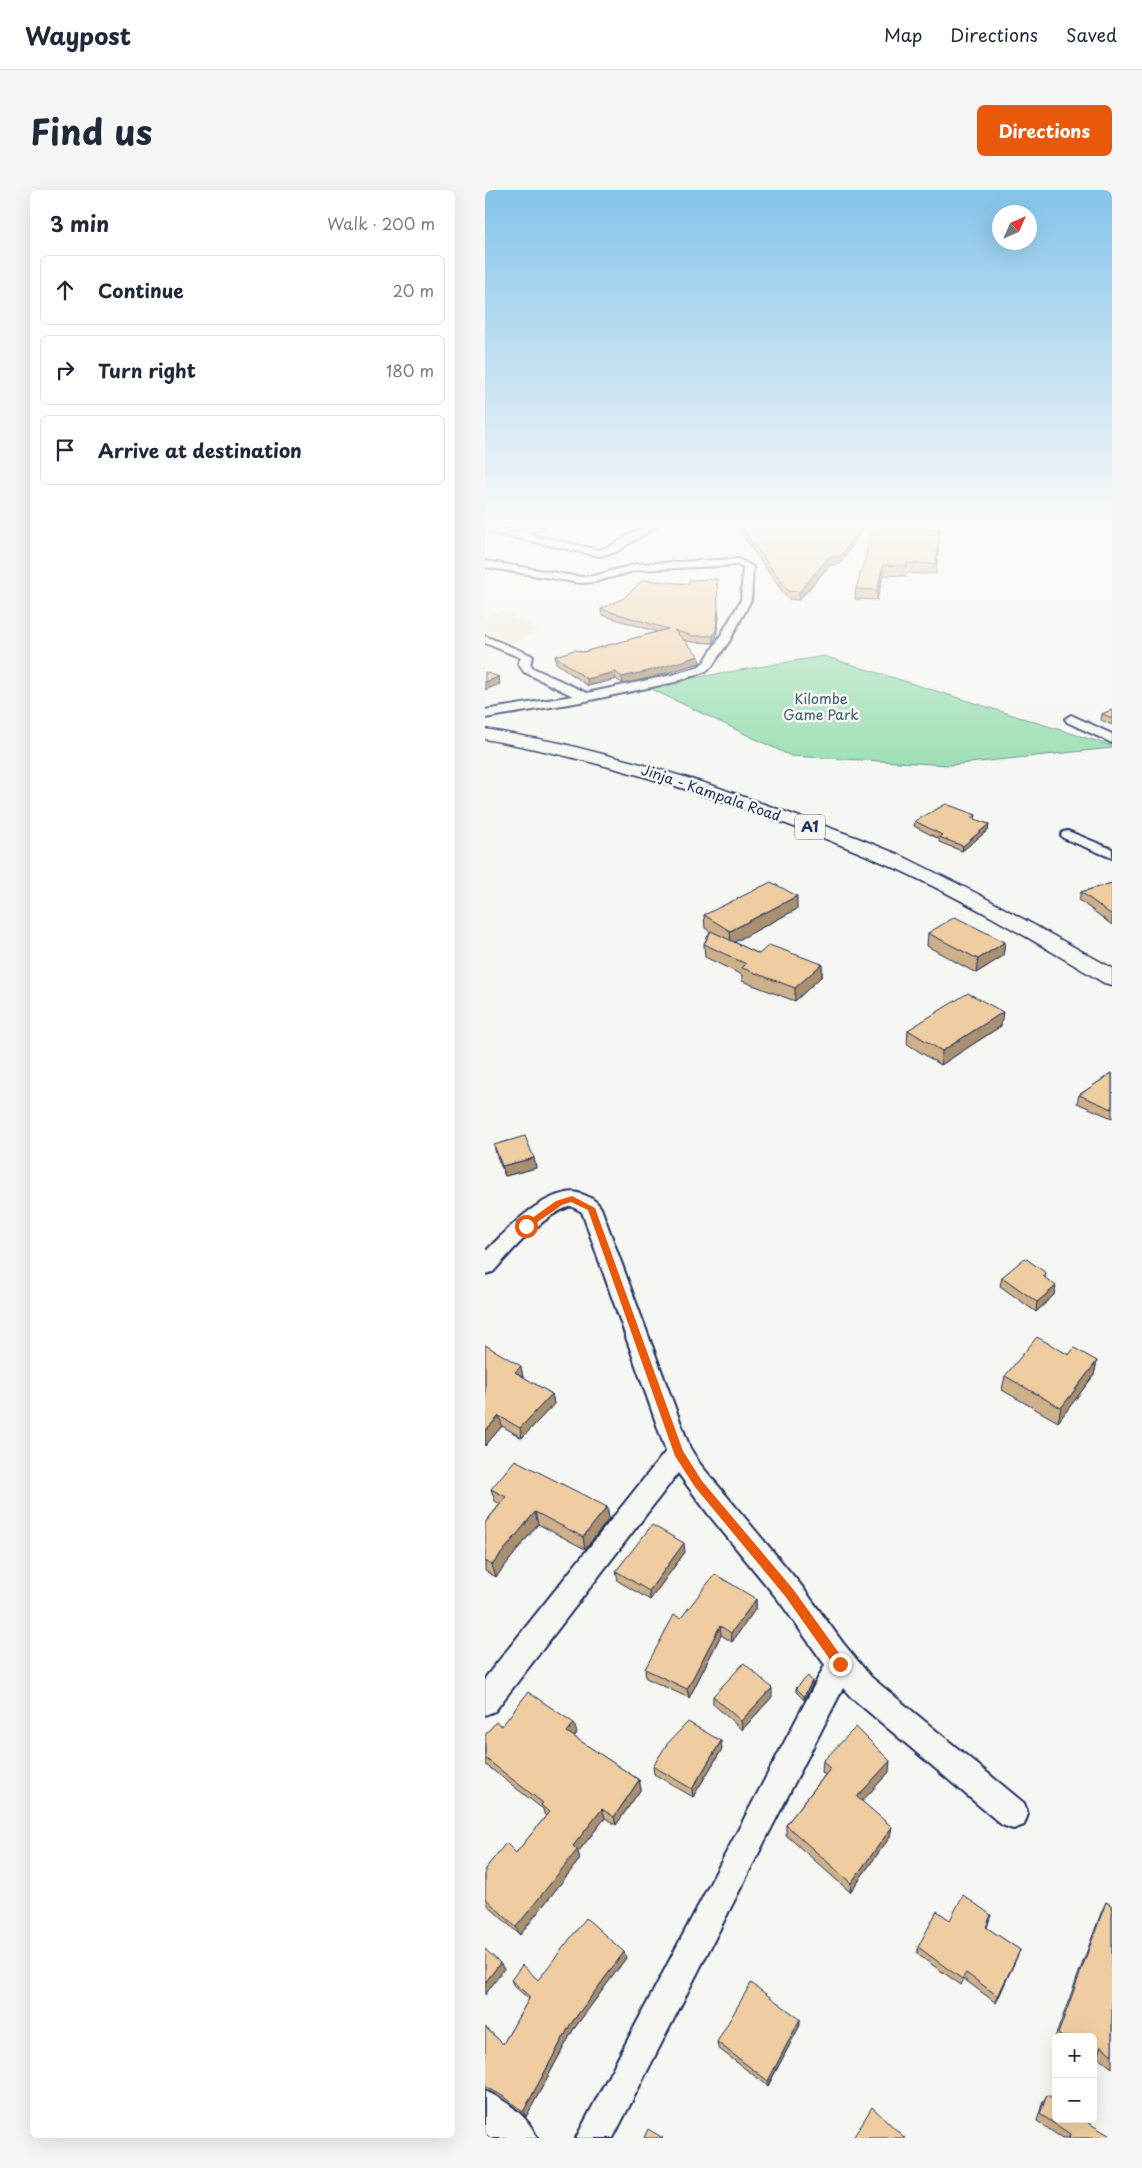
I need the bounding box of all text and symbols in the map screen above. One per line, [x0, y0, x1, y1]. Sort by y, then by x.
text: Waypost [25, 17, 131, 53]
text: Map [884, 21, 922, 48]
text: Directions [950, 21, 1038, 48]
text: Saved [1066, 21, 1117, 48]
text: Find us [30, 104, 152, 157]
button: Directions [977, 105, 1112, 156]
north arrow [992, 205, 1037, 250]
text: 3 min [50, 207, 109, 239]
text: Walk · 200 m [327, 211, 435, 235]
icon: ahead [51, 276, 79, 304]
text: Continue [98, 276, 184, 304]
text: 20 m [393, 278, 434, 302]
icon: right [51, 356, 79, 384]
text: Turn right [98, 356, 196, 384]
text: 180 m [386, 358, 434, 382]
icon: arrive [51, 436, 79, 464]
text: Arrive at destination [98, 436, 302, 464]
park label: Kilombe Game Park [783, 688, 859, 725]
street label: Jinja - Kampala Road [639, 759, 784, 826]
road number: A1 [795, 814, 825, 840]
route start [515, 1215, 538, 1238]
route end [829, 1653, 852, 1676]
map controls [1052, 2033, 1097, 2123]
button: + [1052, 2033, 1097, 2078]
button: − [1052, 2078, 1097, 2123]

